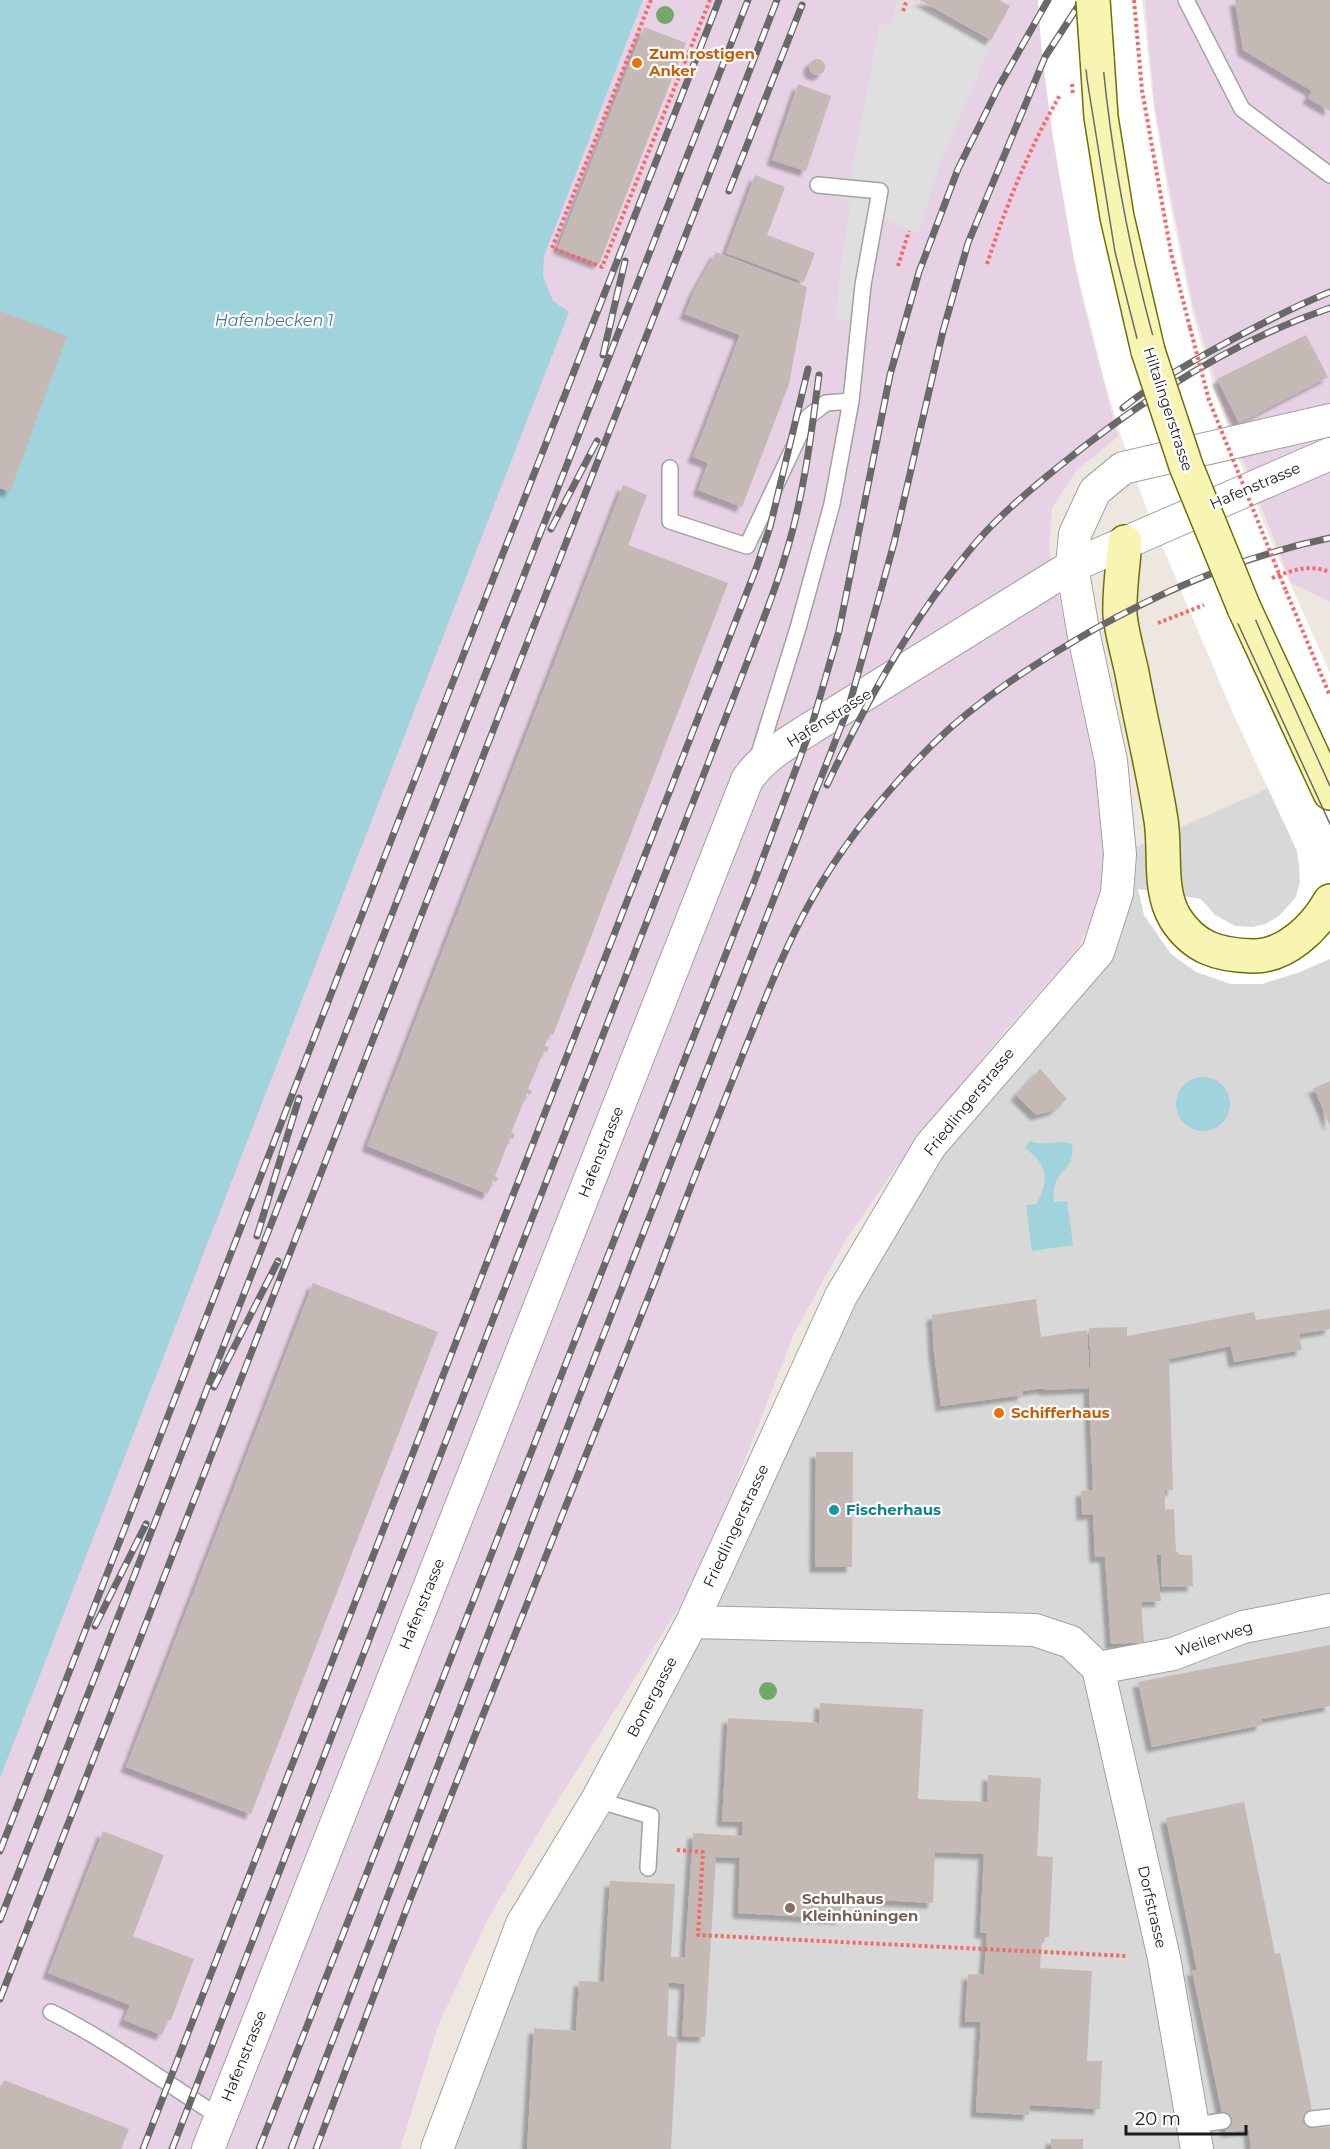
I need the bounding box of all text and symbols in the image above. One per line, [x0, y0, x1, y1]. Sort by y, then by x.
place label: Zum rostigen Anker [648, 44, 755, 80]
marker: Zum rostigen Anker [630, 56, 644, 70]
water label: Hafenbecken 1 [215, 311, 334, 330]
street label: Hiltalingerstrasse [1139, 344, 1198, 473]
street label: Hafenstrasse [1207, 458, 1303, 513]
street label: Hafenstrasse [783, 684, 875, 751]
street label: Friedlingerstrasse [919, 1044, 1018, 1160]
street label: Hafenstrasse [574, 1103, 627, 1200]
place label: Schifferhaus [1011, 1403, 1110, 1422]
marker: Schifferhaus [992, 1406, 1006, 1420]
street label: Friedlingerstrasse [699, 1461, 772, 1590]
place label: Fischerhaus [846, 1500, 941, 1519]
marker: Fischerhaus [827, 1503, 841, 1517]
street label: Hafenstrasse [395, 1555, 448, 1652]
street label: Weilerweg [1173, 1616, 1255, 1661]
street label: Bonergasse [622, 1653, 681, 1740]
street label: Dorfstrasse [1134, 1864, 1171, 1950]
place label: Schulhaus Kleinhüningen [802, 1889, 918, 1925]
marker: Schulhaus Kleinhüningen [783, 1901, 797, 1915]
street label: Hafenstrasse [217, 2007, 270, 2104]
scale bar [1126, 2098, 1246, 2136]
text: 20 m [1135, 2108, 1181, 2130]

